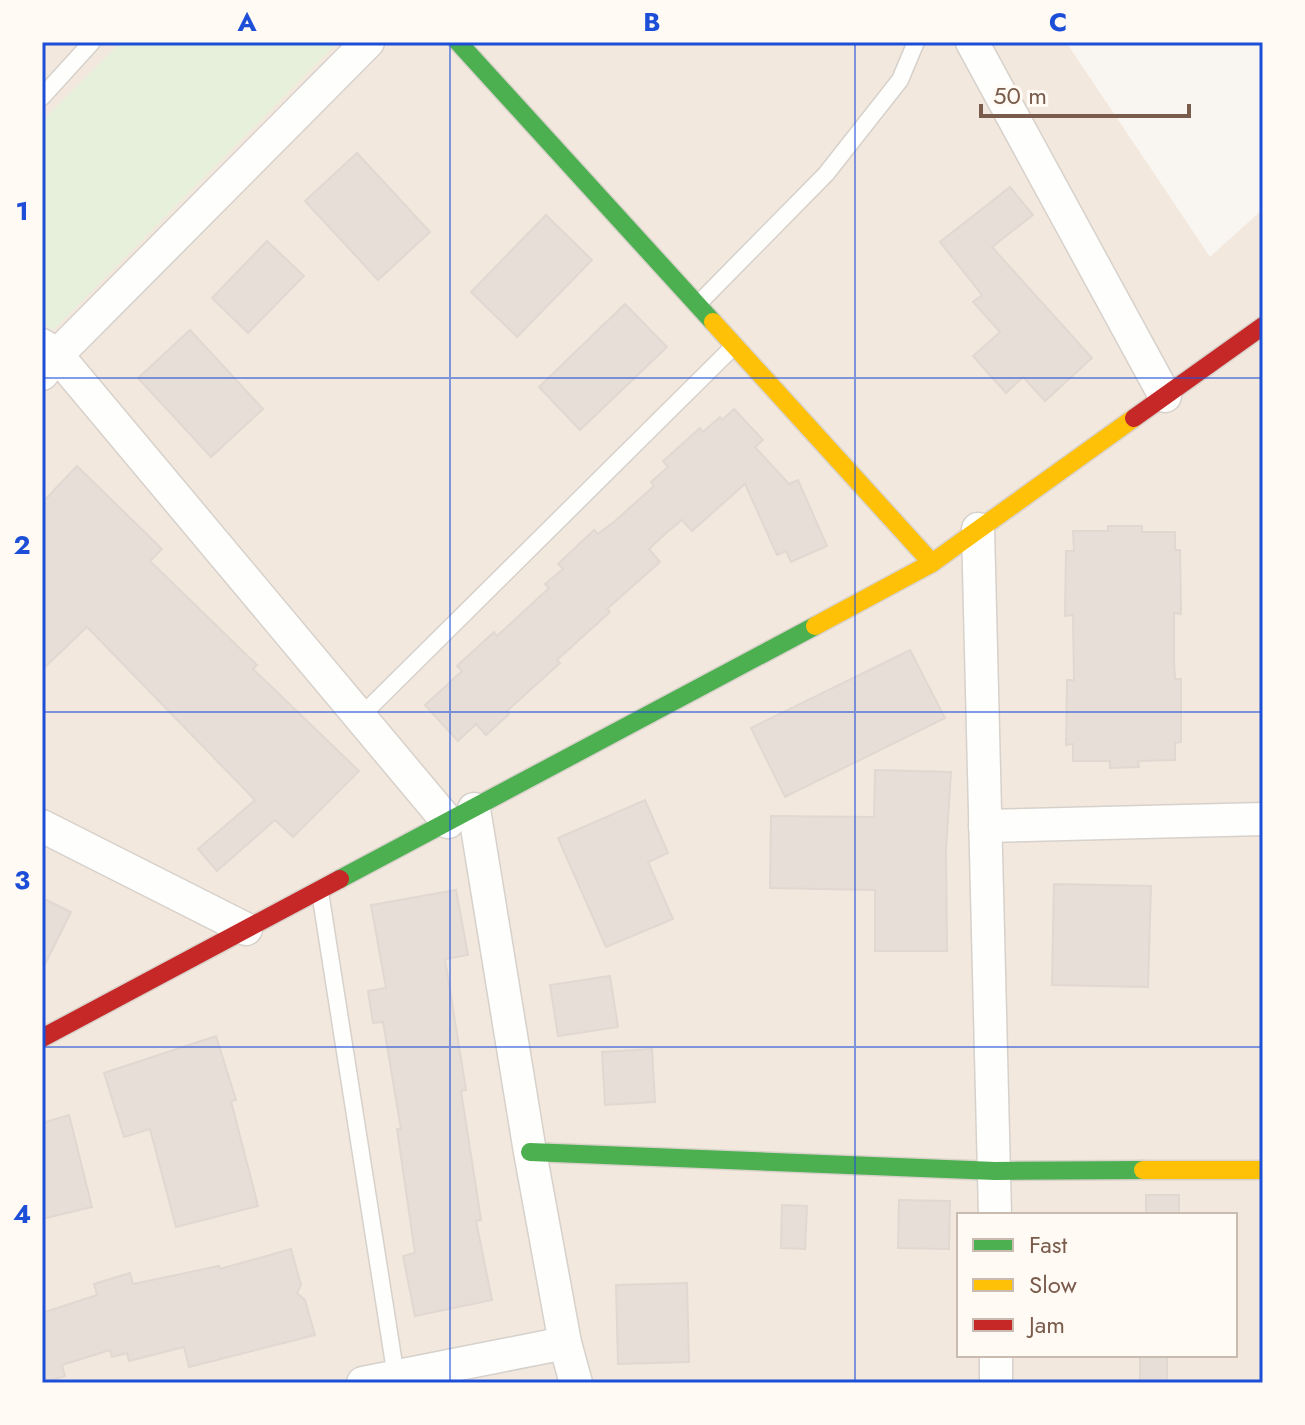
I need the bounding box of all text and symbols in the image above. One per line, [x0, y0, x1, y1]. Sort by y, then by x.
text: A [236, 3, 257, 41]
text: B [643, 3, 661, 41]
text: C [1049, 3, 1067, 41]
scale bar [981, 68, 1189, 118]
text: 50 m [993, 78, 1047, 113]
text: 1 [15, 192, 29, 230]
text: 2 [13, 526, 31, 564]
text: 3 [14, 861, 30, 899]
text: 4 [13, 1195, 31, 1233]
legend [957, 1213, 1237, 1357]
text: Fast [1029, 1227, 1067, 1262]
text: Slow [1029, 1267, 1077, 1302]
text: Jam [1026, 1307, 1065, 1342]

